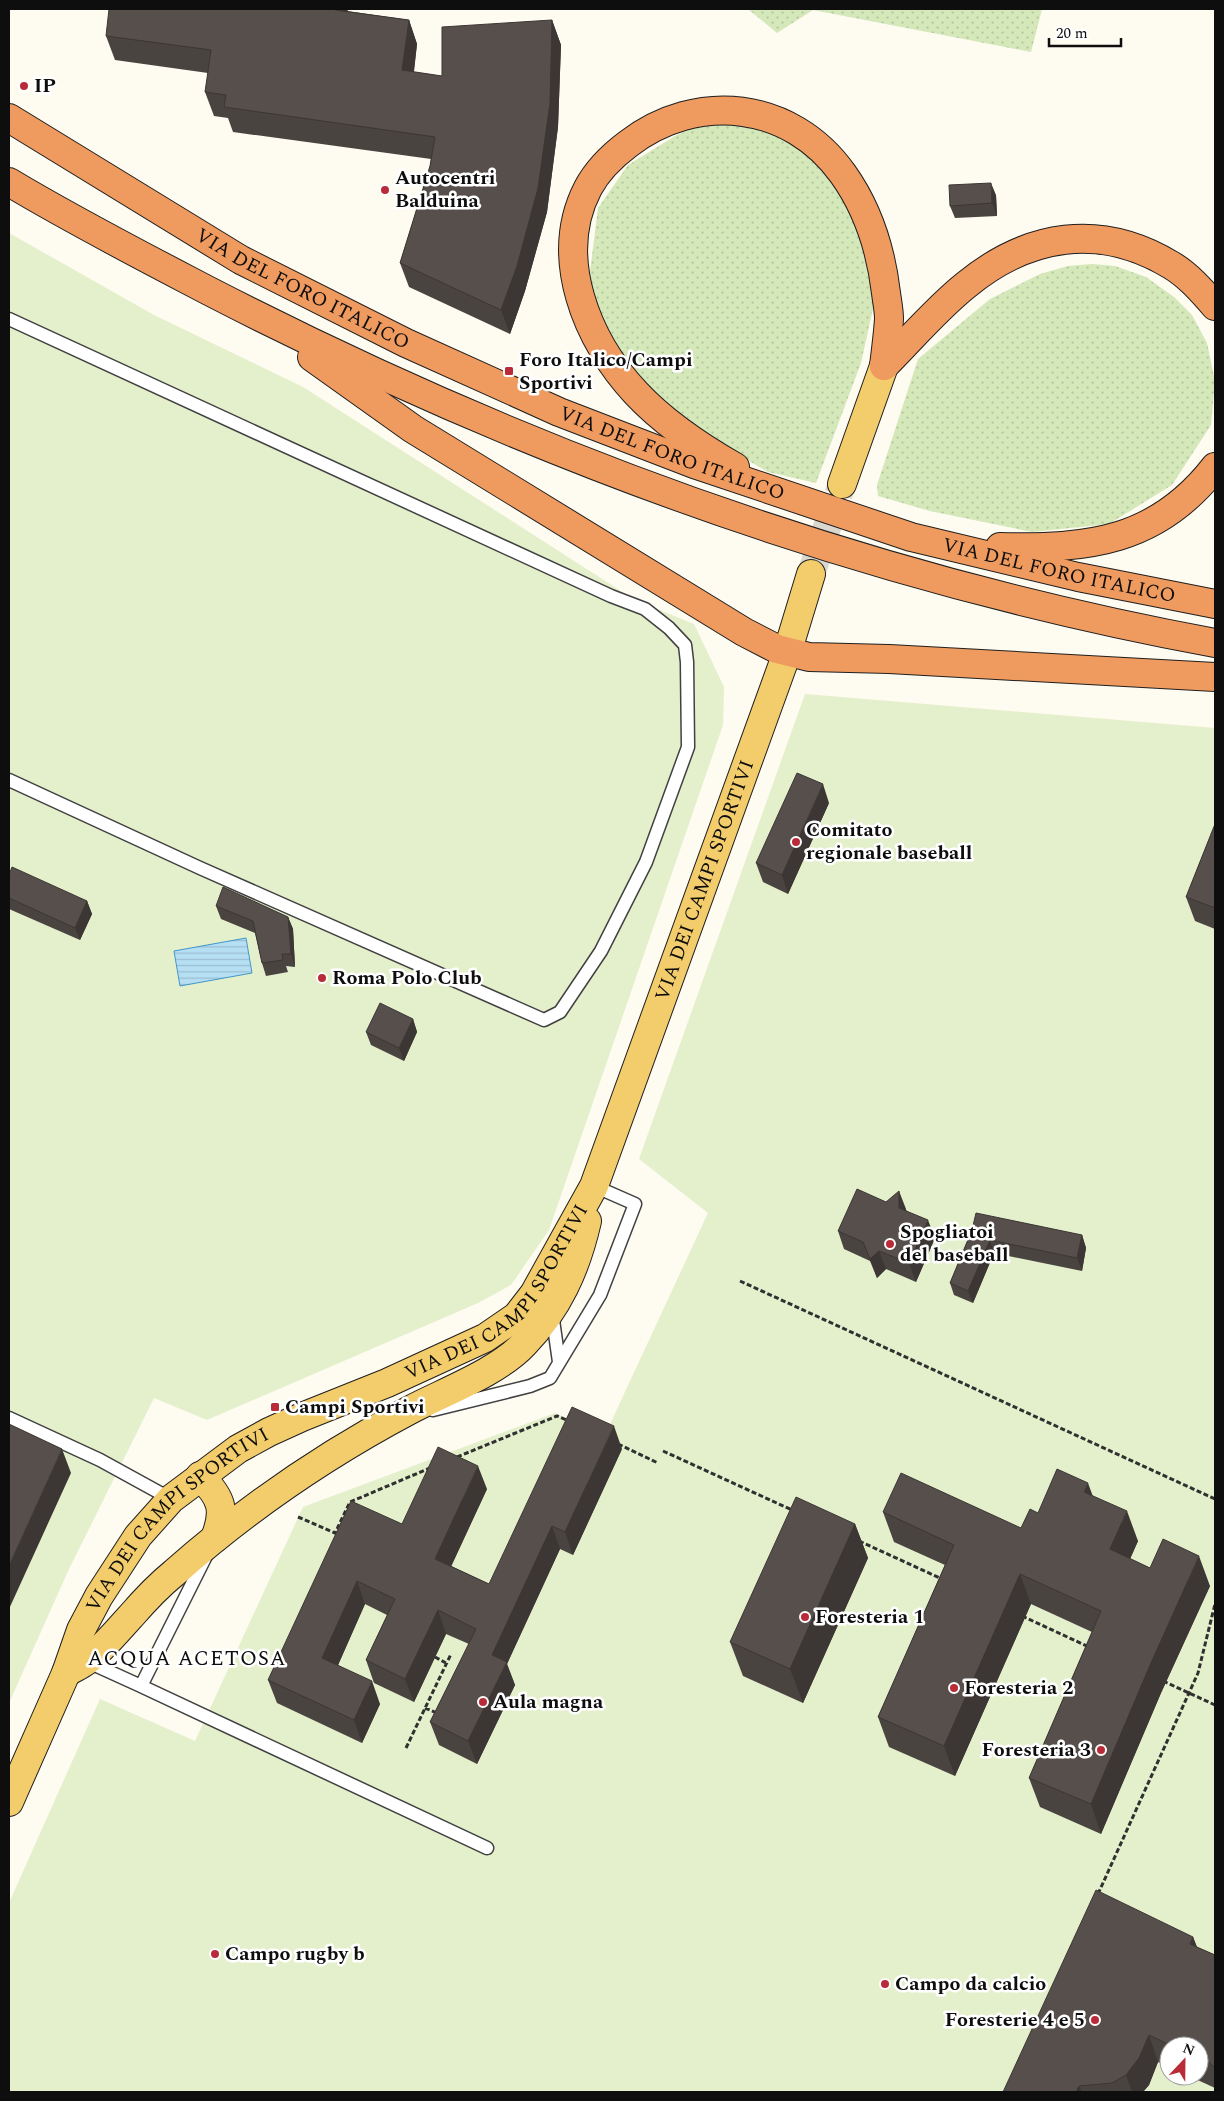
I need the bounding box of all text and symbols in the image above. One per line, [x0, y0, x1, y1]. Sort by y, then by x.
scale bar [1049, 15, 1122, 47]
text: 20 m [1056, 22, 1088, 45]
place label: IP [34, 71, 56, 101]
marker: IP [18, 80, 30, 92]
place label: Autocentri Balduina [395, 163, 495, 216]
marker: Autocentri Balduina [379, 184, 391, 196]
street label: VIA DEL FORO ITALICO [190, 221, 415, 357]
place label: Foro Italico/Campi Sportivi [519, 345, 693, 398]
marker: Foro Italico/Campi Sportivi [503, 365, 515, 377]
street label: VIA DEL FORO ITALICO [555, 398, 789, 508]
street label: VIA DEL FORO ITALICO [939, 530, 1178, 611]
street label: VIA DEI CAMPI SPORTIVI [647, 756, 762, 1005]
place label: Comitato regionale baseball [806, 815, 972, 868]
marker: Comitato regionale baseball [790, 836, 802, 848]
place label: Roma Polo Club [332, 963, 482, 993]
marker: Roma Polo Club [316, 972, 328, 984]
street label: VIA DEI CAMPI SPORTIVI [400, 1199, 596, 1388]
place label: Spogliatoi del baseball [900, 1217, 1009, 1270]
marker: Spogliatoi del baseball [884, 1238, 896, 1250]
place label: Campi Sportivi [285, 1392, 425, 1422]
marker: Campi Sportivi [269, 1401, 281, 1413]
street label: VIA DEI CAMPI SPORTIVI [78, 1420, 274, 1617]
place label: Foresteria 1 [815, 1602, 924, 1632]
marker: Foresteria 1 [799, 1611, 811, 1623]
district label: ACQUA ACETOSA [87, 1643, 287, 1675]
place label: Foresteria 2 [964, 1673, 1073, 1703]
marker: Foresteria 2 [948, 1682, 960, 1694]
place label: Aula magna [493, 1687, 604, 1717]
marker: Aula magna [477, 1696, 489, 1708]
place label: Foresteria 3 [982, 1735, 1091, 1765]
marker: Foresteria 3 [1095, 1744, 1107, 1756]
place label: Campo rugby b [225, 1939, 365, 1969]
marker: Campo rugby b [209, 1948, 221, 1960]
place label: Campo da calcio [895, 1969, 1046, 1999]
marker: Campo da calcio [879, 1978, 891, 1990]
place label: Foresterie 4 e 5 [945, 2005, 1085, 2035]
marker: Foresterie 4 e 5 [1089, 2014, 1101, 2026]
north arrow [1159, 2036, 1209, 2086]
text: N [1179, 2038, 1198, 2061]

